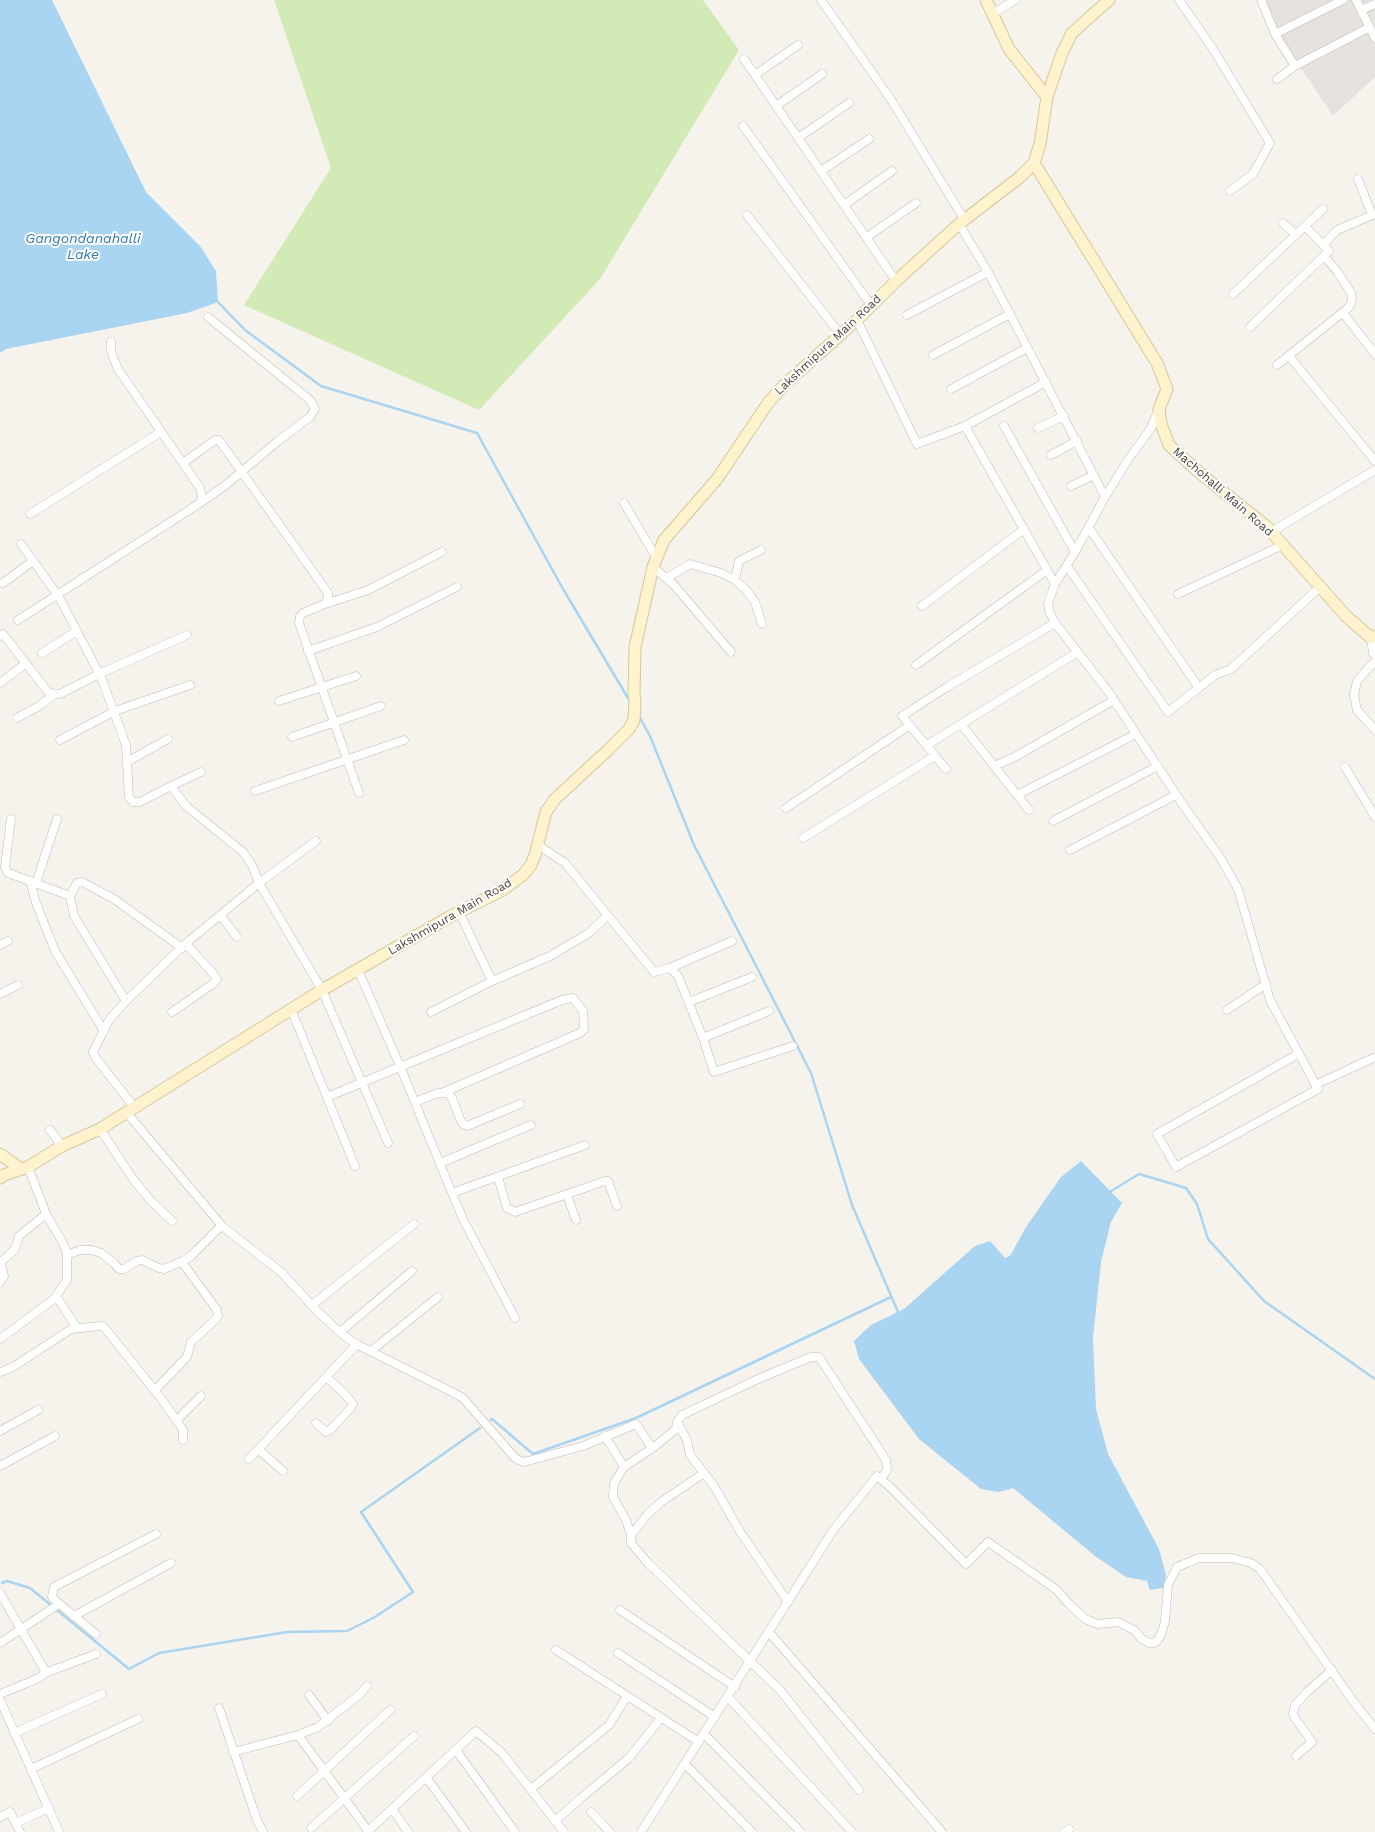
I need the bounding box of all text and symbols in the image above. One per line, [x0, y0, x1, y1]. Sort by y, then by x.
water label: Gangondanahalli Lake [25, 231, 141, 264]
street label: Lakshmipura Main Road [772, 292, 884, 398]
street label: Machohalli Main Road [1170, 445, 1276, 539]
street label: Lakshmipura Main Road [386, 876, 514, 958]

